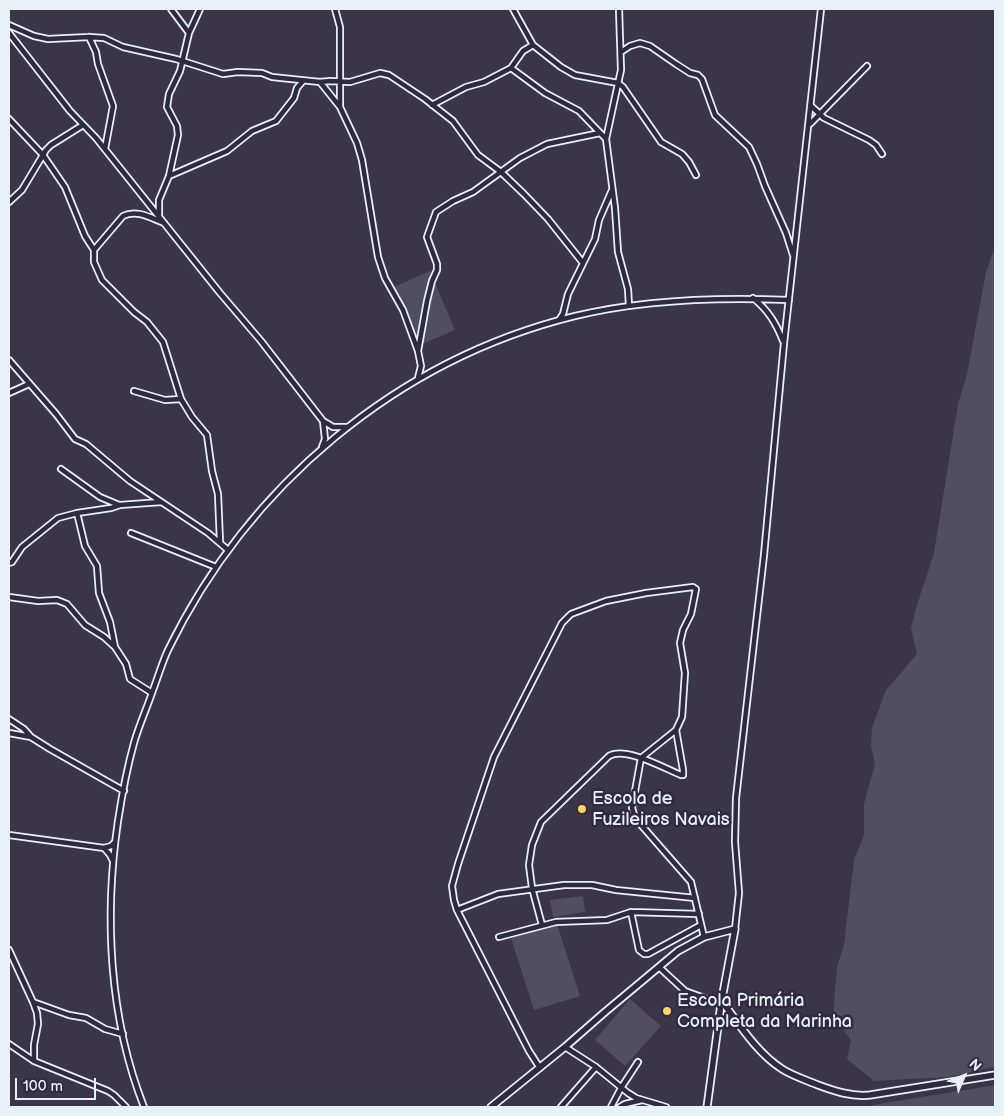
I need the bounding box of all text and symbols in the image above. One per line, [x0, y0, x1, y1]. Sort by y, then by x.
place label: Escola de Fuzileiros Navais [592, 788, 730, 831]
marker: Escola de Fuzileiros Navais [576, 803, 588, 815]
place label: Escola Primária Completa da Marinha [677, 990, 852, 1032]
marker: Escola Primária Completa da Marinha [661, 1005, 673, 1017]
north arrow [939, 1051, 989, 1101]
text: N [965, 1056, 985, 1075]
scale bar [18, 1068, 99, 1100]
text: 100 m [23, 1077, 63, 1096]

